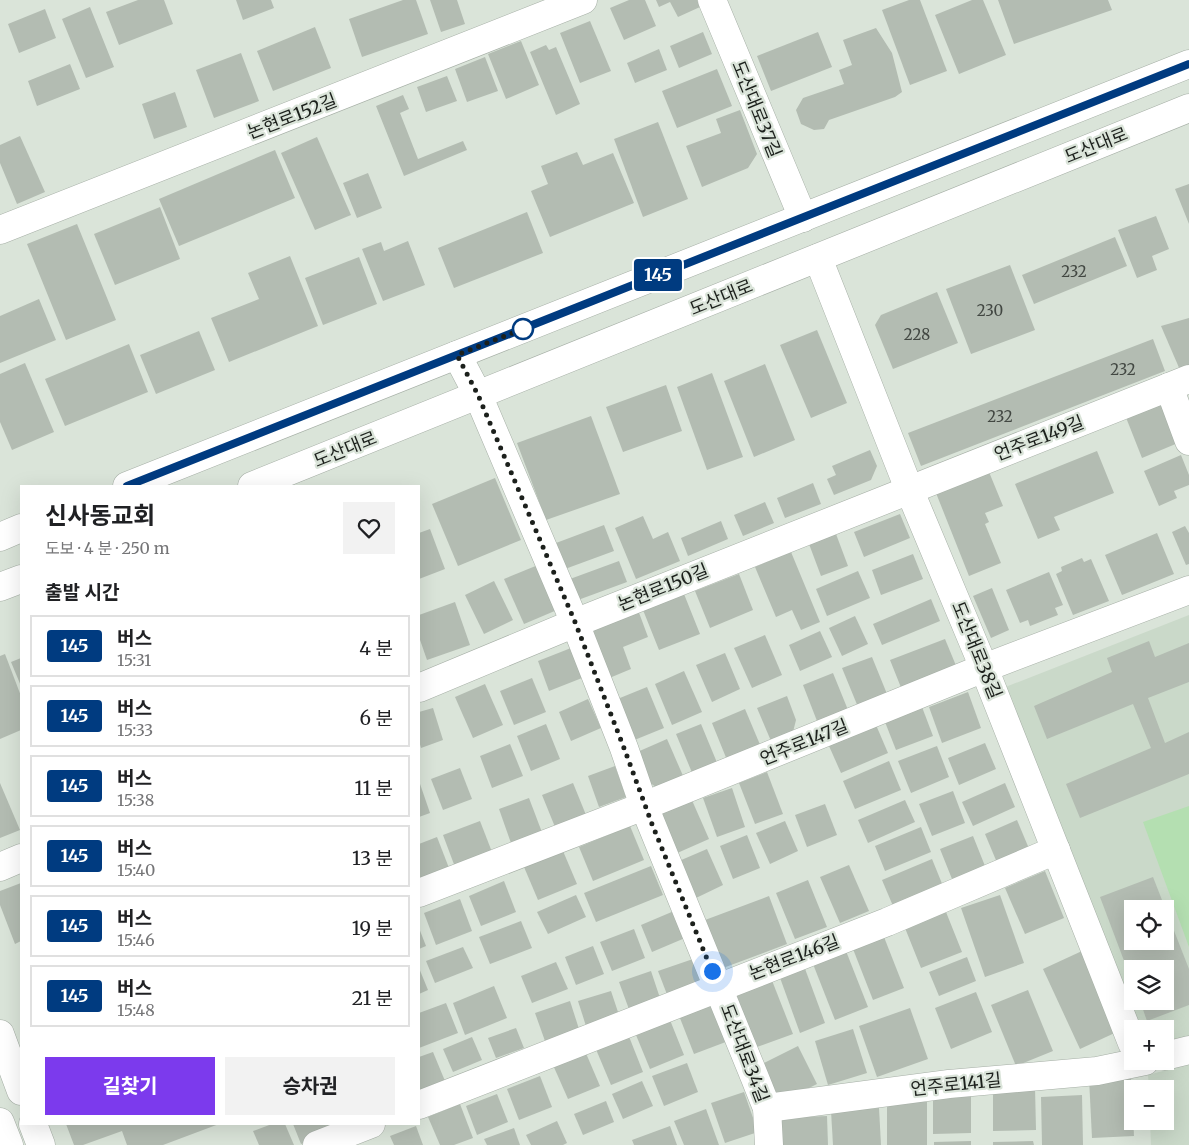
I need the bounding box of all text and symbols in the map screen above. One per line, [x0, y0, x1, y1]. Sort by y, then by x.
street label: 도산대로37길 [727, 57, 787, 161]
street label: 논현로152길 [244, 88, 340, 144]
street label: 도산대로 [1061, 122, 1131, 168]
line badge: 145 [629, 259, 687, 291]
house number: 232 [1061, 262, 1087, 281]
text: 145 [644, 263, 672, 286]
street label: 도산대로 [686, 274, 756, 320]
house number: 230 [977, 301, 1003, 320]
unlabelled marker [512, 318, 534, 340]
house number: 228 [904, 325, 930, 344]
house number: 232 [1110, 360, 1136, 379]
house number: 232 [987, 407, 1013, 426]
street label: 언주로149길 [991, 410, 1087, 466]
street label: 도산대로 [310, 426, 380, 472]
text: 신사동교회 [45, 500, 155, 531]
button: heart [343, 502, 395, 554]
text: 도보 · 4 분 · 250 m [45, 538, 170, 558]
street label: 논현로150길 [614, 558, 712, 616]
text: 출발 시간 [45, 580, 119, 604]
street label: 도산대로38길 [947, 598, 1007, 702]
text: 버스 [117, 626, 152, 650]
text: 145 [60, 634, 89, 657]
text: 4 분 [359, 636, 393, 660]
text: 15:31 [117, 650, 151, 670]
text: 버스 [117, 696, 152, 720]
text: 145 [60, 704, 89, 727]
text: 6 분 [360, 706, 393, 730]
street label: 언주로147길 [757, 714, 851, 770]
text: 15:33 [117, 720, 153, 740]
text: 버스 [117, 766, 152, 790]
text: 145 [60, 774, 89, 797]
text: 11 분 [354, 776, 393, 800]
text: 15:38 [117, 790, 154, 810]
text: 버스 [117, 836, 152, 860]
text: 145 [60, 844, 89, 867]
text: 13 분 [352, 846, 393, 870]
text: 15:40 [117, 860, 155, 880]
map controls [1124, 900, 1174, 1130]
button: locate [1124, 900, 1174, 950]
text: 버스 [117, 906, 152, 930]
text: 145 [60, 914, 89, 937]
text: 19 분 [352, 916, 393, 940]
street label: 논현로146길 [745, 929, 843, 985]
text: 15:46 [117, 930, 155, 950]
your location [700, 959, 725, 984]
button: layers [1124, 960, 1174, 1010]
text: 버스 [117, 976, 152, 1000]
text: 145 [60, 984, 89, 1007]
text: 21 분 [352, 986, 393, 1010]
text: 15:48 [117, 1000, 155, 1020]
street label: 도산대로34길 [716, 1000, 774, 1106]
button: + [1124, 1020, 1174, 1070]
button: 길찾기 [45, 1057, 215, 1115]
button: 승차권 [225, 1057, 395, 1115]
street label: 언주로141길 [909, 1068, 1003, 1100]
button: − [1124, 1080, 1174, 1130]

